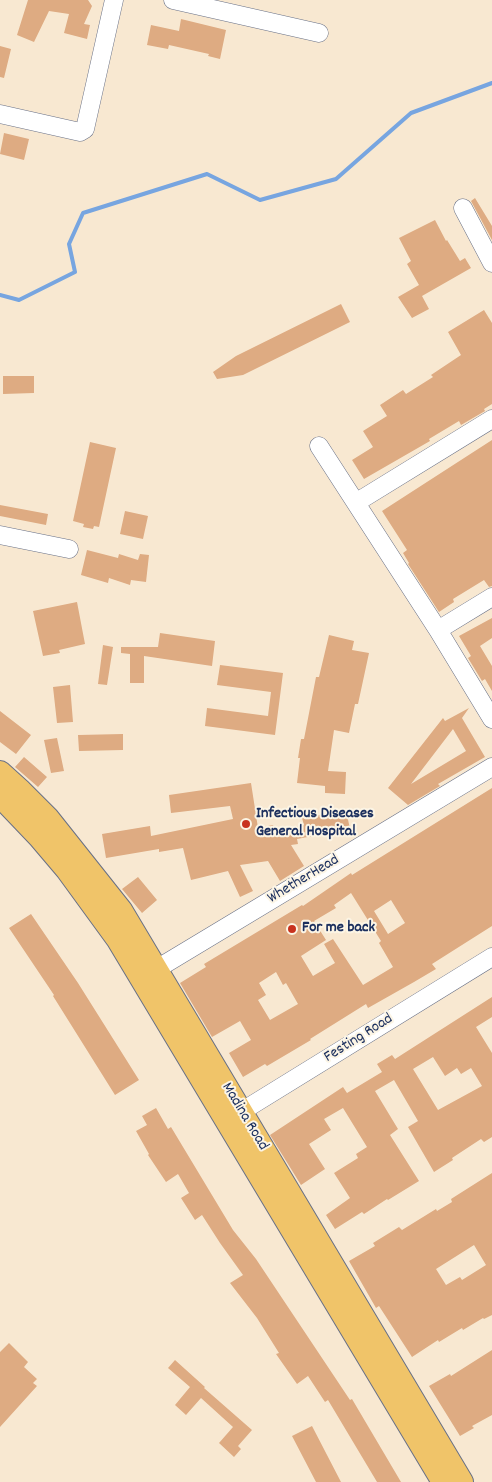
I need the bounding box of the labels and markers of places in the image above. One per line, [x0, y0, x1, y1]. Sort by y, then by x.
place label: Infectious Diseases General Hospital [256, 805, 374, 843]
marker: Infectious Diseases General Hospital [240, 818, 252, 830]
place label: For me back [302, 919, 375, 939]
marker: For me back [286, 923, 298, 935]

